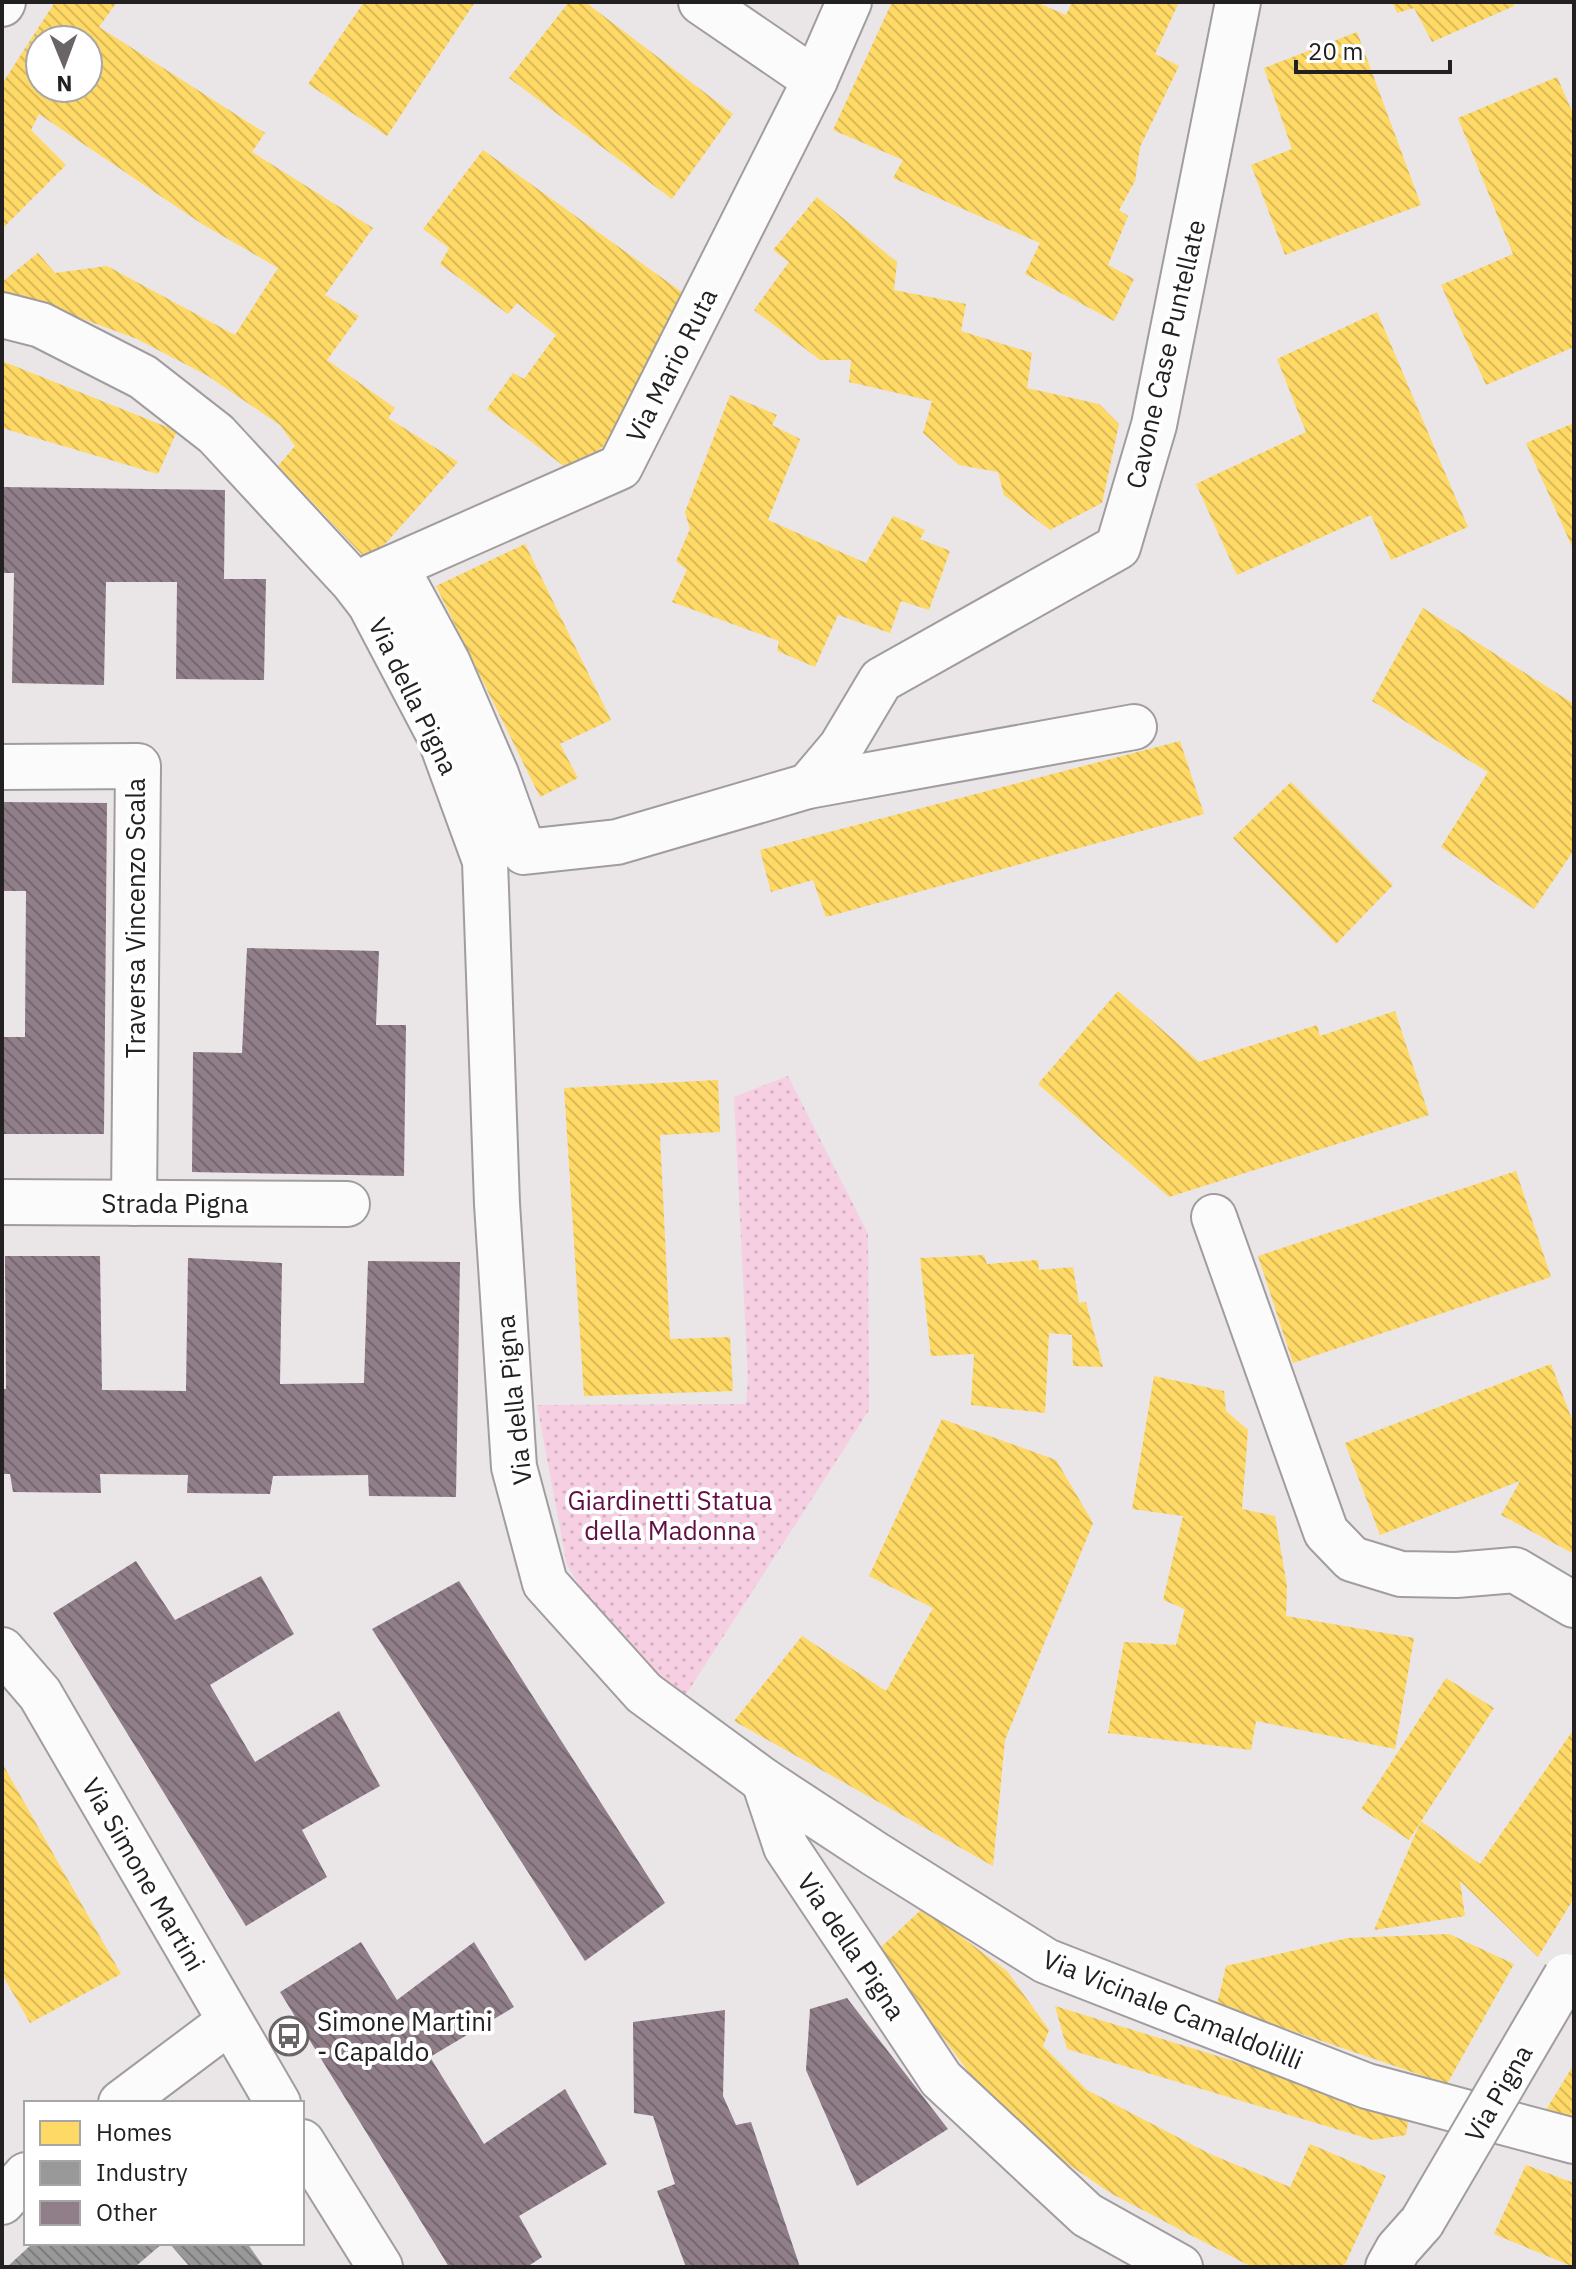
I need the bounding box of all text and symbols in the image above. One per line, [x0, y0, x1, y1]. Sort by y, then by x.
north arrow [24, 24, 104, 104]
scale bar [1296, 24, 1450, 74]
text: 20 m [1308, 35, 1363, 67]
text: N [56, 70, 73, 99]
street label: Cavone Case Puntellate [1118, 216, 1212, 492]
street label: Via Mario Ruta [618, 282, 724, 448]
street label: Via della Pigna [361, 612, 467, 780]
street label: Traversa Vincenzo Scala [118, 778, 152, 1058]
street label: Strada Pigna [101, 1186, 249, 1220]
street label: Via della Pigna [487, 1313, 539, 1487]
park label: Giardinetti Statua della Madonna [567, 1483, 773, 1547]
street label: Via Simone Martini [75, 1771, 213, 1977]
street label: Via della Pigna [790, 1866, 914, 2026]
street label: Via Vicinale Camaldolilli [1038, 1941, 1308, 2077]
place label: Simone Martini - Capaldo [317, 2004, 493, 2068]
bus stop icon: Simone Martini - Capaldo [268, 2015, 310, 2057]
street label: Via Pigna [1457, 2038, 1540, 2148]
legend [24, 2101, 304, 2245]
text: Homes [96, 2116, 172, 2148]
text: Industry [96, 2156, 188, 2188]
text: Other [96, 2196, 157, 2228]

